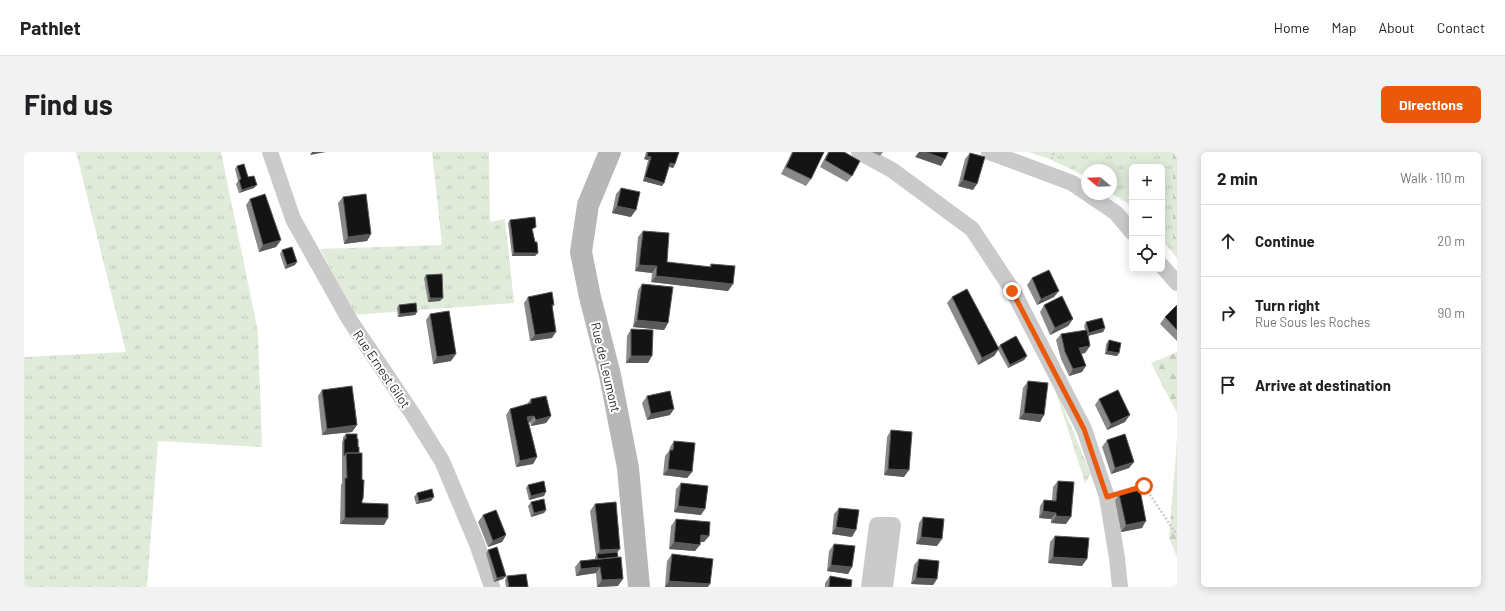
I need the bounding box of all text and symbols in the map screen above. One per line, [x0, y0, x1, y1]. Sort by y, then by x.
text: Pathlet [20, 16, 81, 39]
text: Home [1274, 19, 1310, 36]
text: Map [1332, 19, 1356, 36]
text: About [1378, 19, 1415, 36]
text: Contact [1437, 19, 1485, 36]
button: Directions [1381, 86, 1481, 123]
text: Find us [24, 87, 113, 121]
north arrow [1081, 164, 1117, 200]
map controls [1129, 164, 1165, 272]
button: + [1129, 164, 1165, 200]
text: 2 min [1217, 168, 1258, 188]
text: Walk · 110 m [1400, 170, 1465, 186]
button: − [1129, 200, 1165, 236]
icon: ahead [1217, 230, 1239, 252]
text: Continue [1255, 232, 1315, 250]
text: 20 m [1437, 233, 1465, 249]
button: locate [1129, 236, 1165, 272]
route end [1003, 282, 1021, 300]
text: Turn right [1255, 296, 1320, 314]
icon: right [1217, 302, 1239, 324]
text: 90 m [1438, 305, 1465, 321]
text: Rue Sous les Roches [1255, 314, 1370, 330]
street label: Rue de Leumont [588, 320, 624, 414]
street label: Rue Ernest Gilot [350, 327, 414, 411]
icon: arrive [1217, 374, 1239, 396]
text: Arrive at destination [1255, 376, 1391, 394]
route start [1135, 477, 1153, 495]

